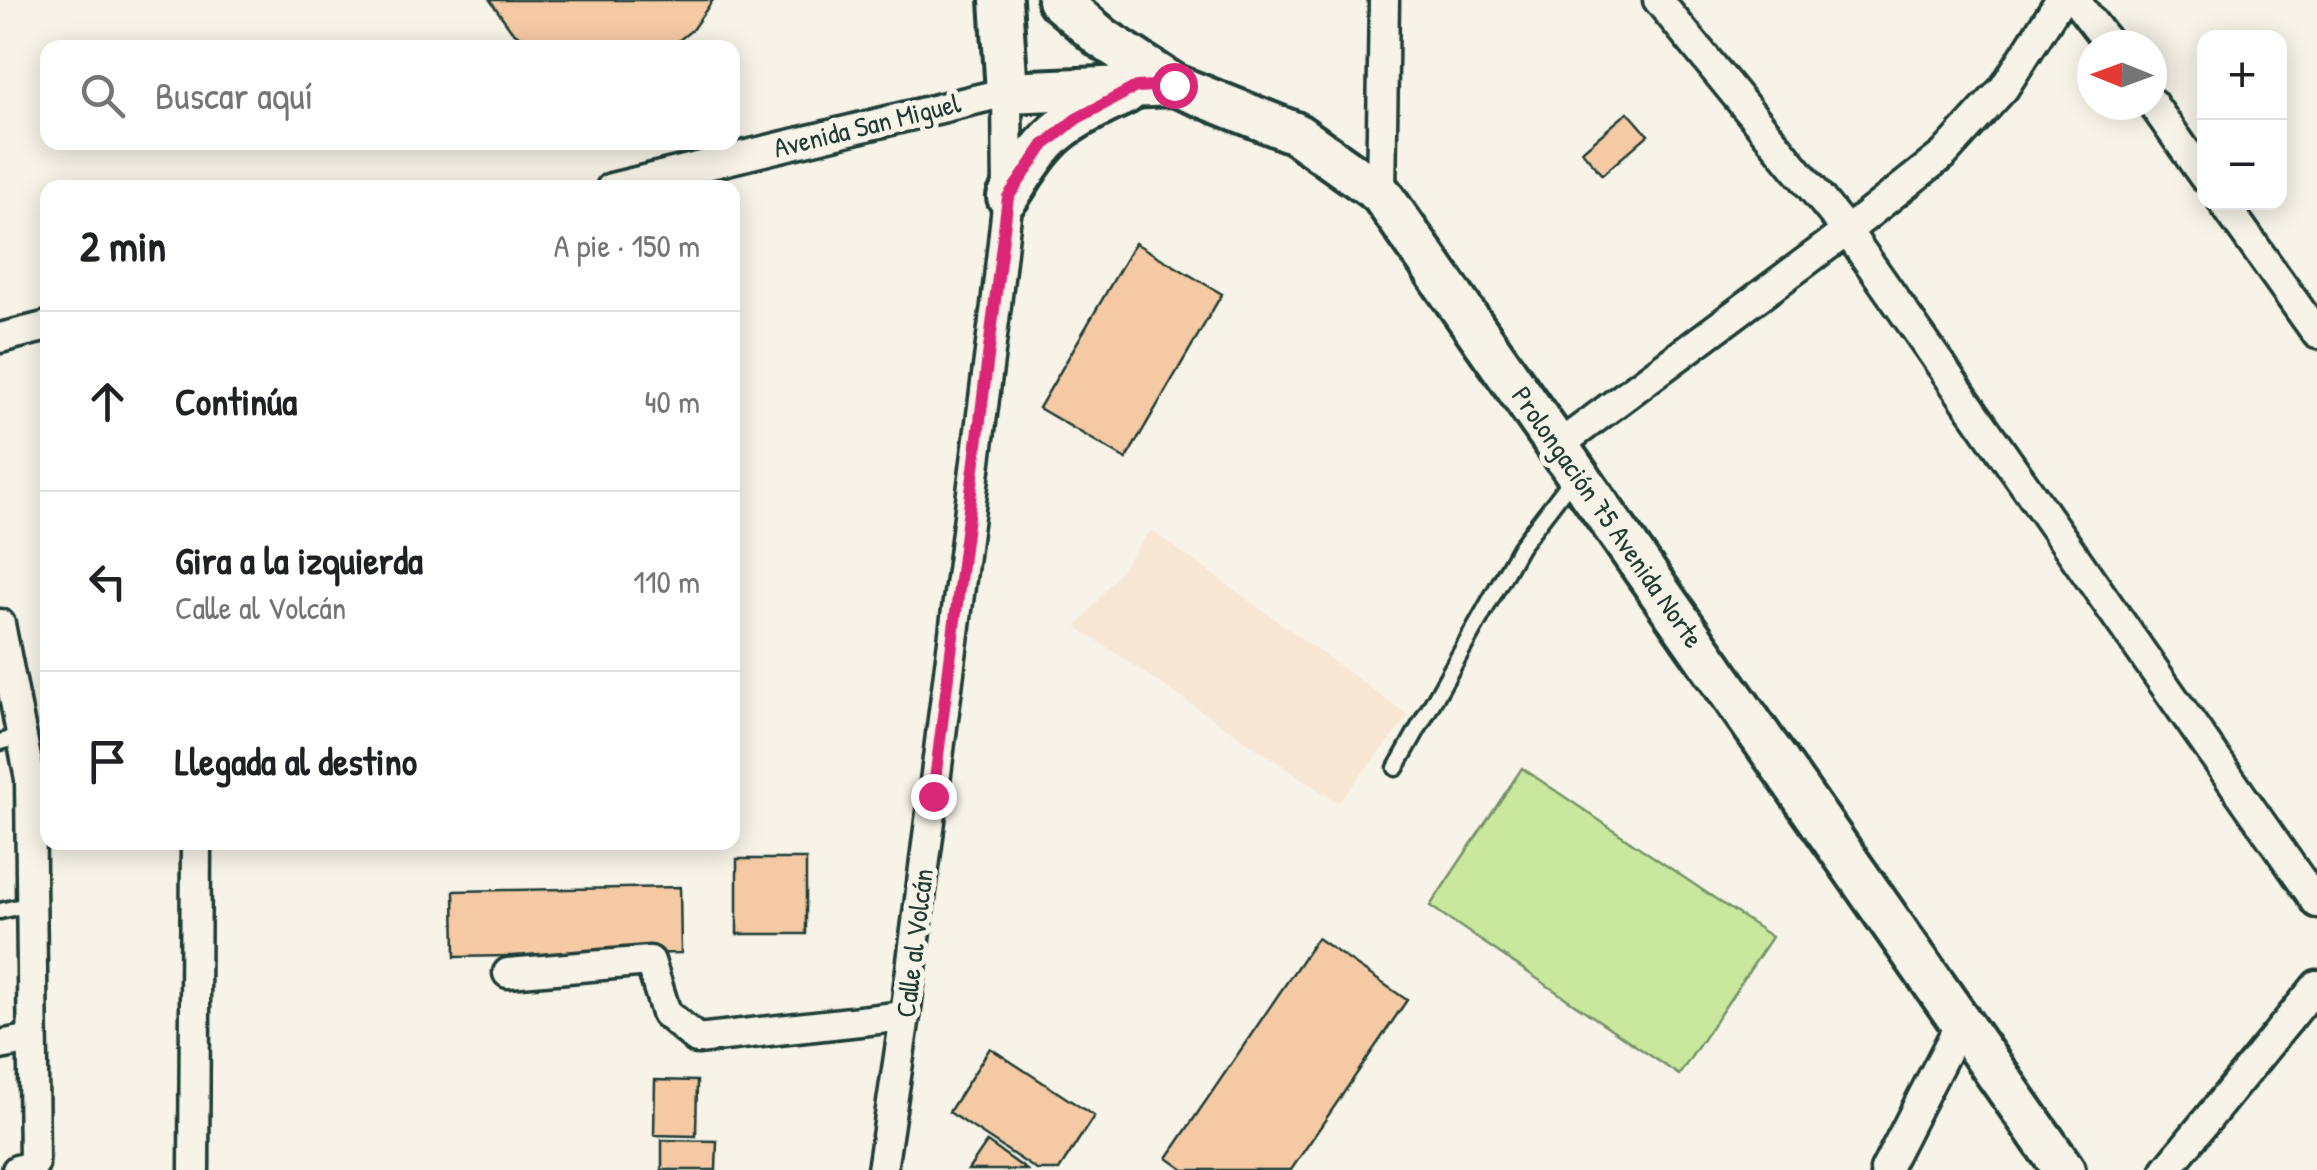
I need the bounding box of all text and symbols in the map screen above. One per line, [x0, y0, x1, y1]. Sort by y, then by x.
north arrow [2077, 30, 2167, 120]
map controls [2197, 30, 2287, 210]
button: + [2197, 30, 2287, 120]
search box [40, 40, 740, 150]
route start [1152, 63, 1198, 109]
icon: search [75, 68, 130, 123]
text: Buscar aquí [155, 69, 313, 121]
street label: Avenida San Miguel [770, 83, 965, 167]
button: − [2197, 120, 2287, 210]
text: 2 min [80, 217, 166, 274]
text: A pie · 150 m [554, 224, 700, 267]
icon: ahead [80, 374, 135, 429]
text: Continúa [175, 375, 297, 427]
street label: Prolongación 75 Avenida Norte [1503, 379, 1713, 655]
text: 40 m [645, 380, 700, 423]
text: Gira a la izquierda [175, 534, 423, 586]
icon: left [80, 554, 135, 609]
text: 110 m [633, 560, 700, 603]
text: Calle al Volcán [175, 586, 346, 629]
icon: arrive [80, 734, 135, 789]
text: Llegada al destino [175, 735, 417, 787]
route end [911, 774, 957, 820]
street label: Calle al Volcán [886, 866, 942, 1020]

